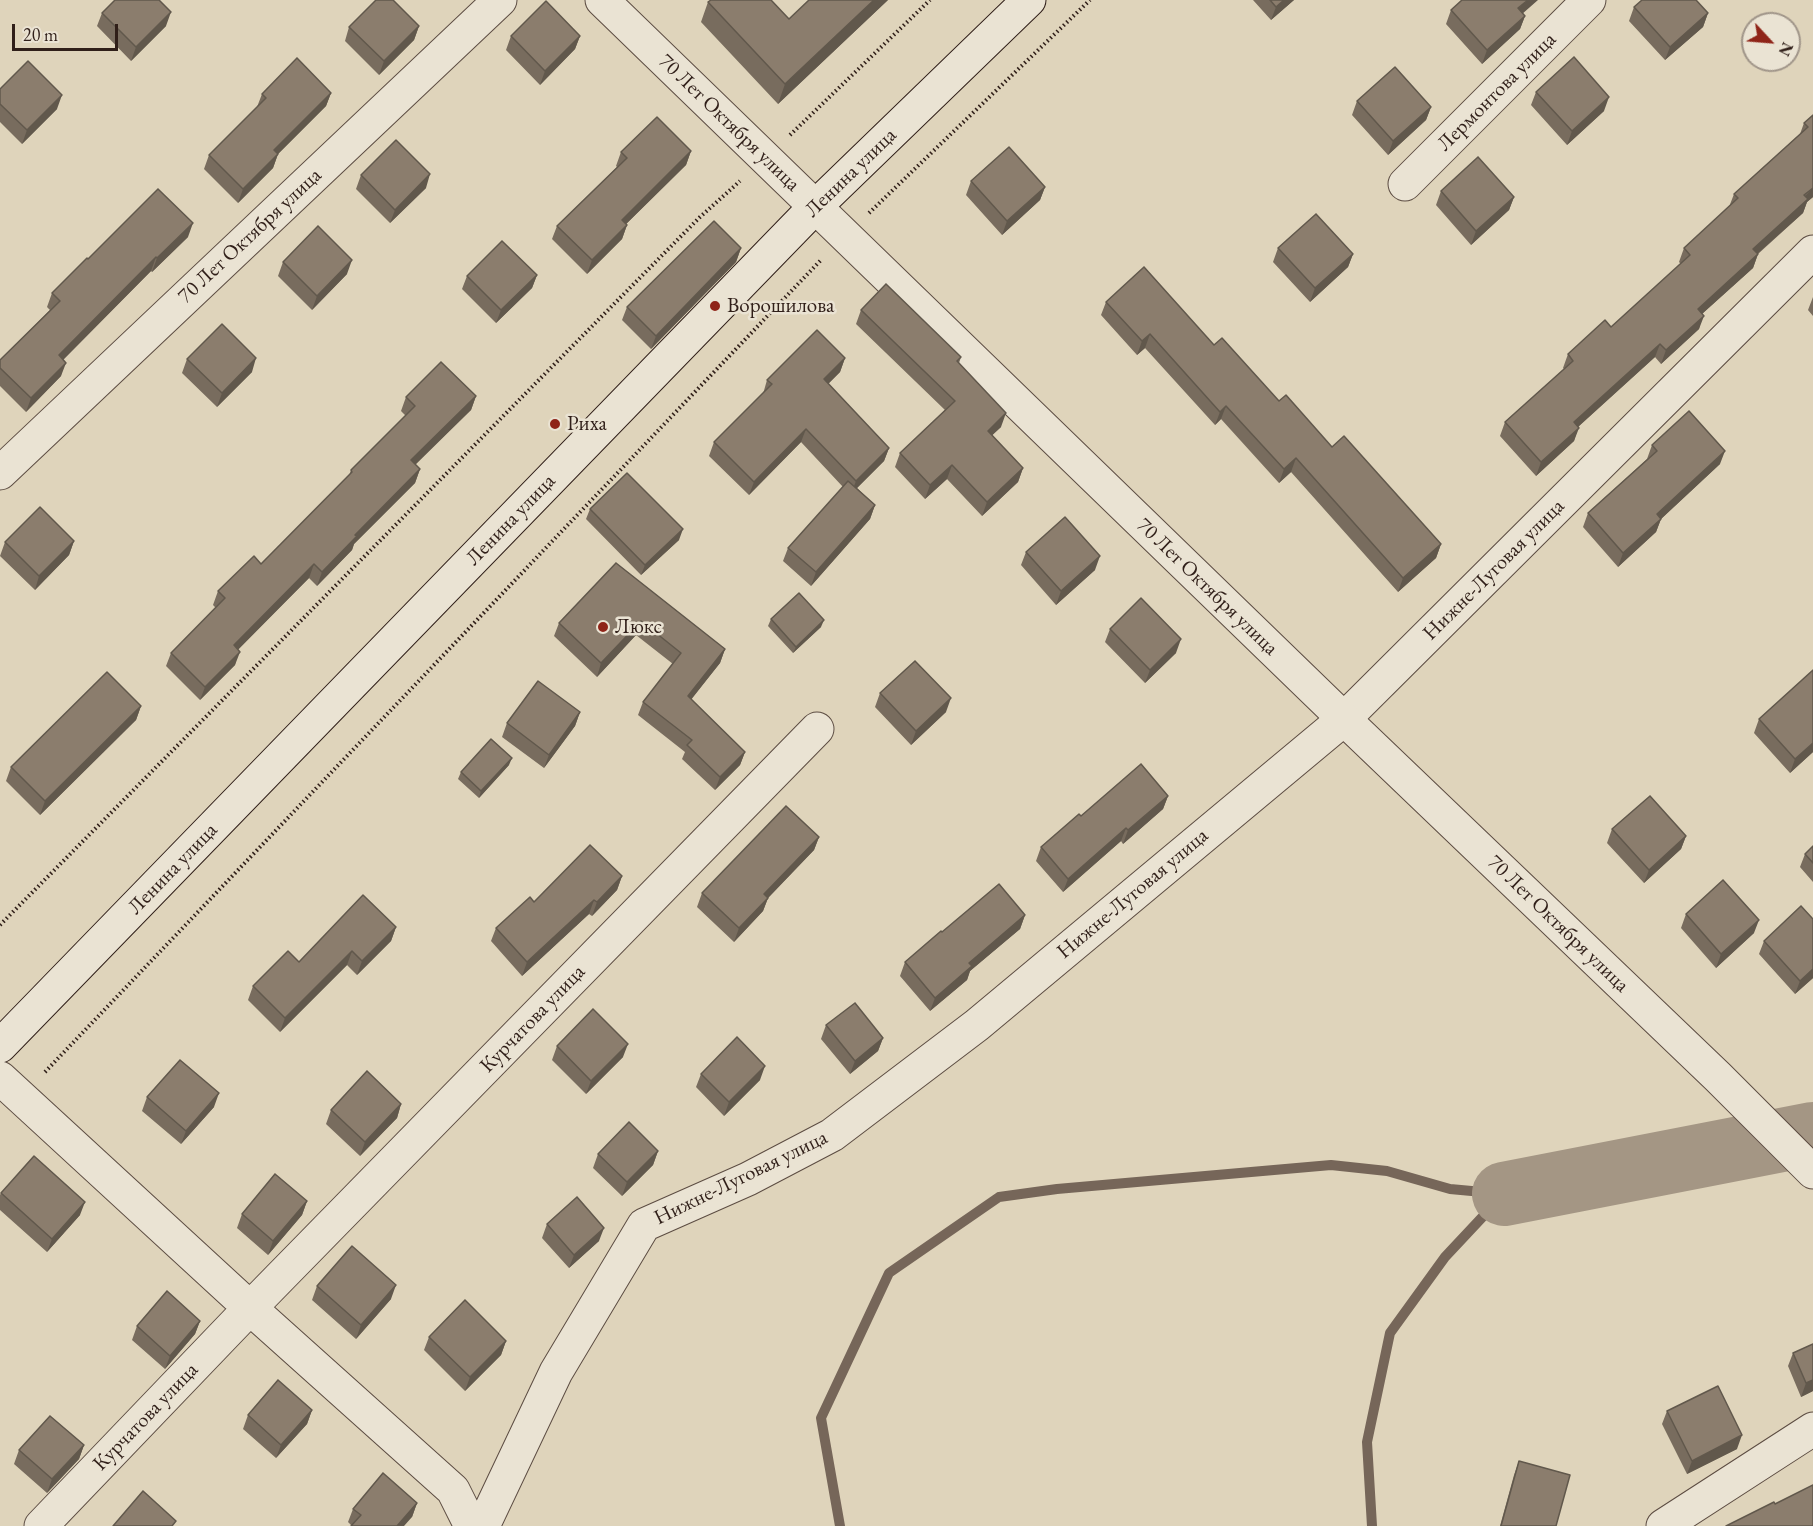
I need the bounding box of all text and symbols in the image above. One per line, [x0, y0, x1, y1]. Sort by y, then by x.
scale bar [15, 12, 122, 50]
north arrow [1741, 12, 1801, 72]
text: 20 m [23, 23, 58, 46]
street label: Лермонтова улица [1432, 27, 1562, 157]
text: N [1774, 39, 1798, 60]
street label: 70 Лет Октября улица [653, 49, 805, 197]
street label: Ленина улица [800, 123, 902, 223]
street label: 70 Лет Октября улица [173, 163, 327, 309]
place label: Ворошилова [727, 293, 834, 319]
marker: Ворошилова [708, 299, 722, 313]
place label: Риха [567, 411, 607, 437]
marker: Риха [548, 417, 562, 431]
street label: Ленина улица [461, 469, 561, 571]
street label: Нижне-Луговая улица [1418, 494, 1570, 646]
street label: 70 Лет Октября улица [1131, 513, 1283, 661]
place label: Люкс [615, 614, 662, 640]
marker: Люкс [596, 620, 610, 634]
street label: Ленина улица [123, 818, 223, 920]
street label: Нижне-Луговая улица [1052, 823, 1214, 965]
street label: 70 Лет Октября улица [1482, 850, 1634, 998]
street label: Курчатова улица [475, 960, 591, 1078]
street label: Нижне-Луговая улица [650, 1125, 832, 1231]
street label: Курчатова улица [88, 1358, 204, 1476]

